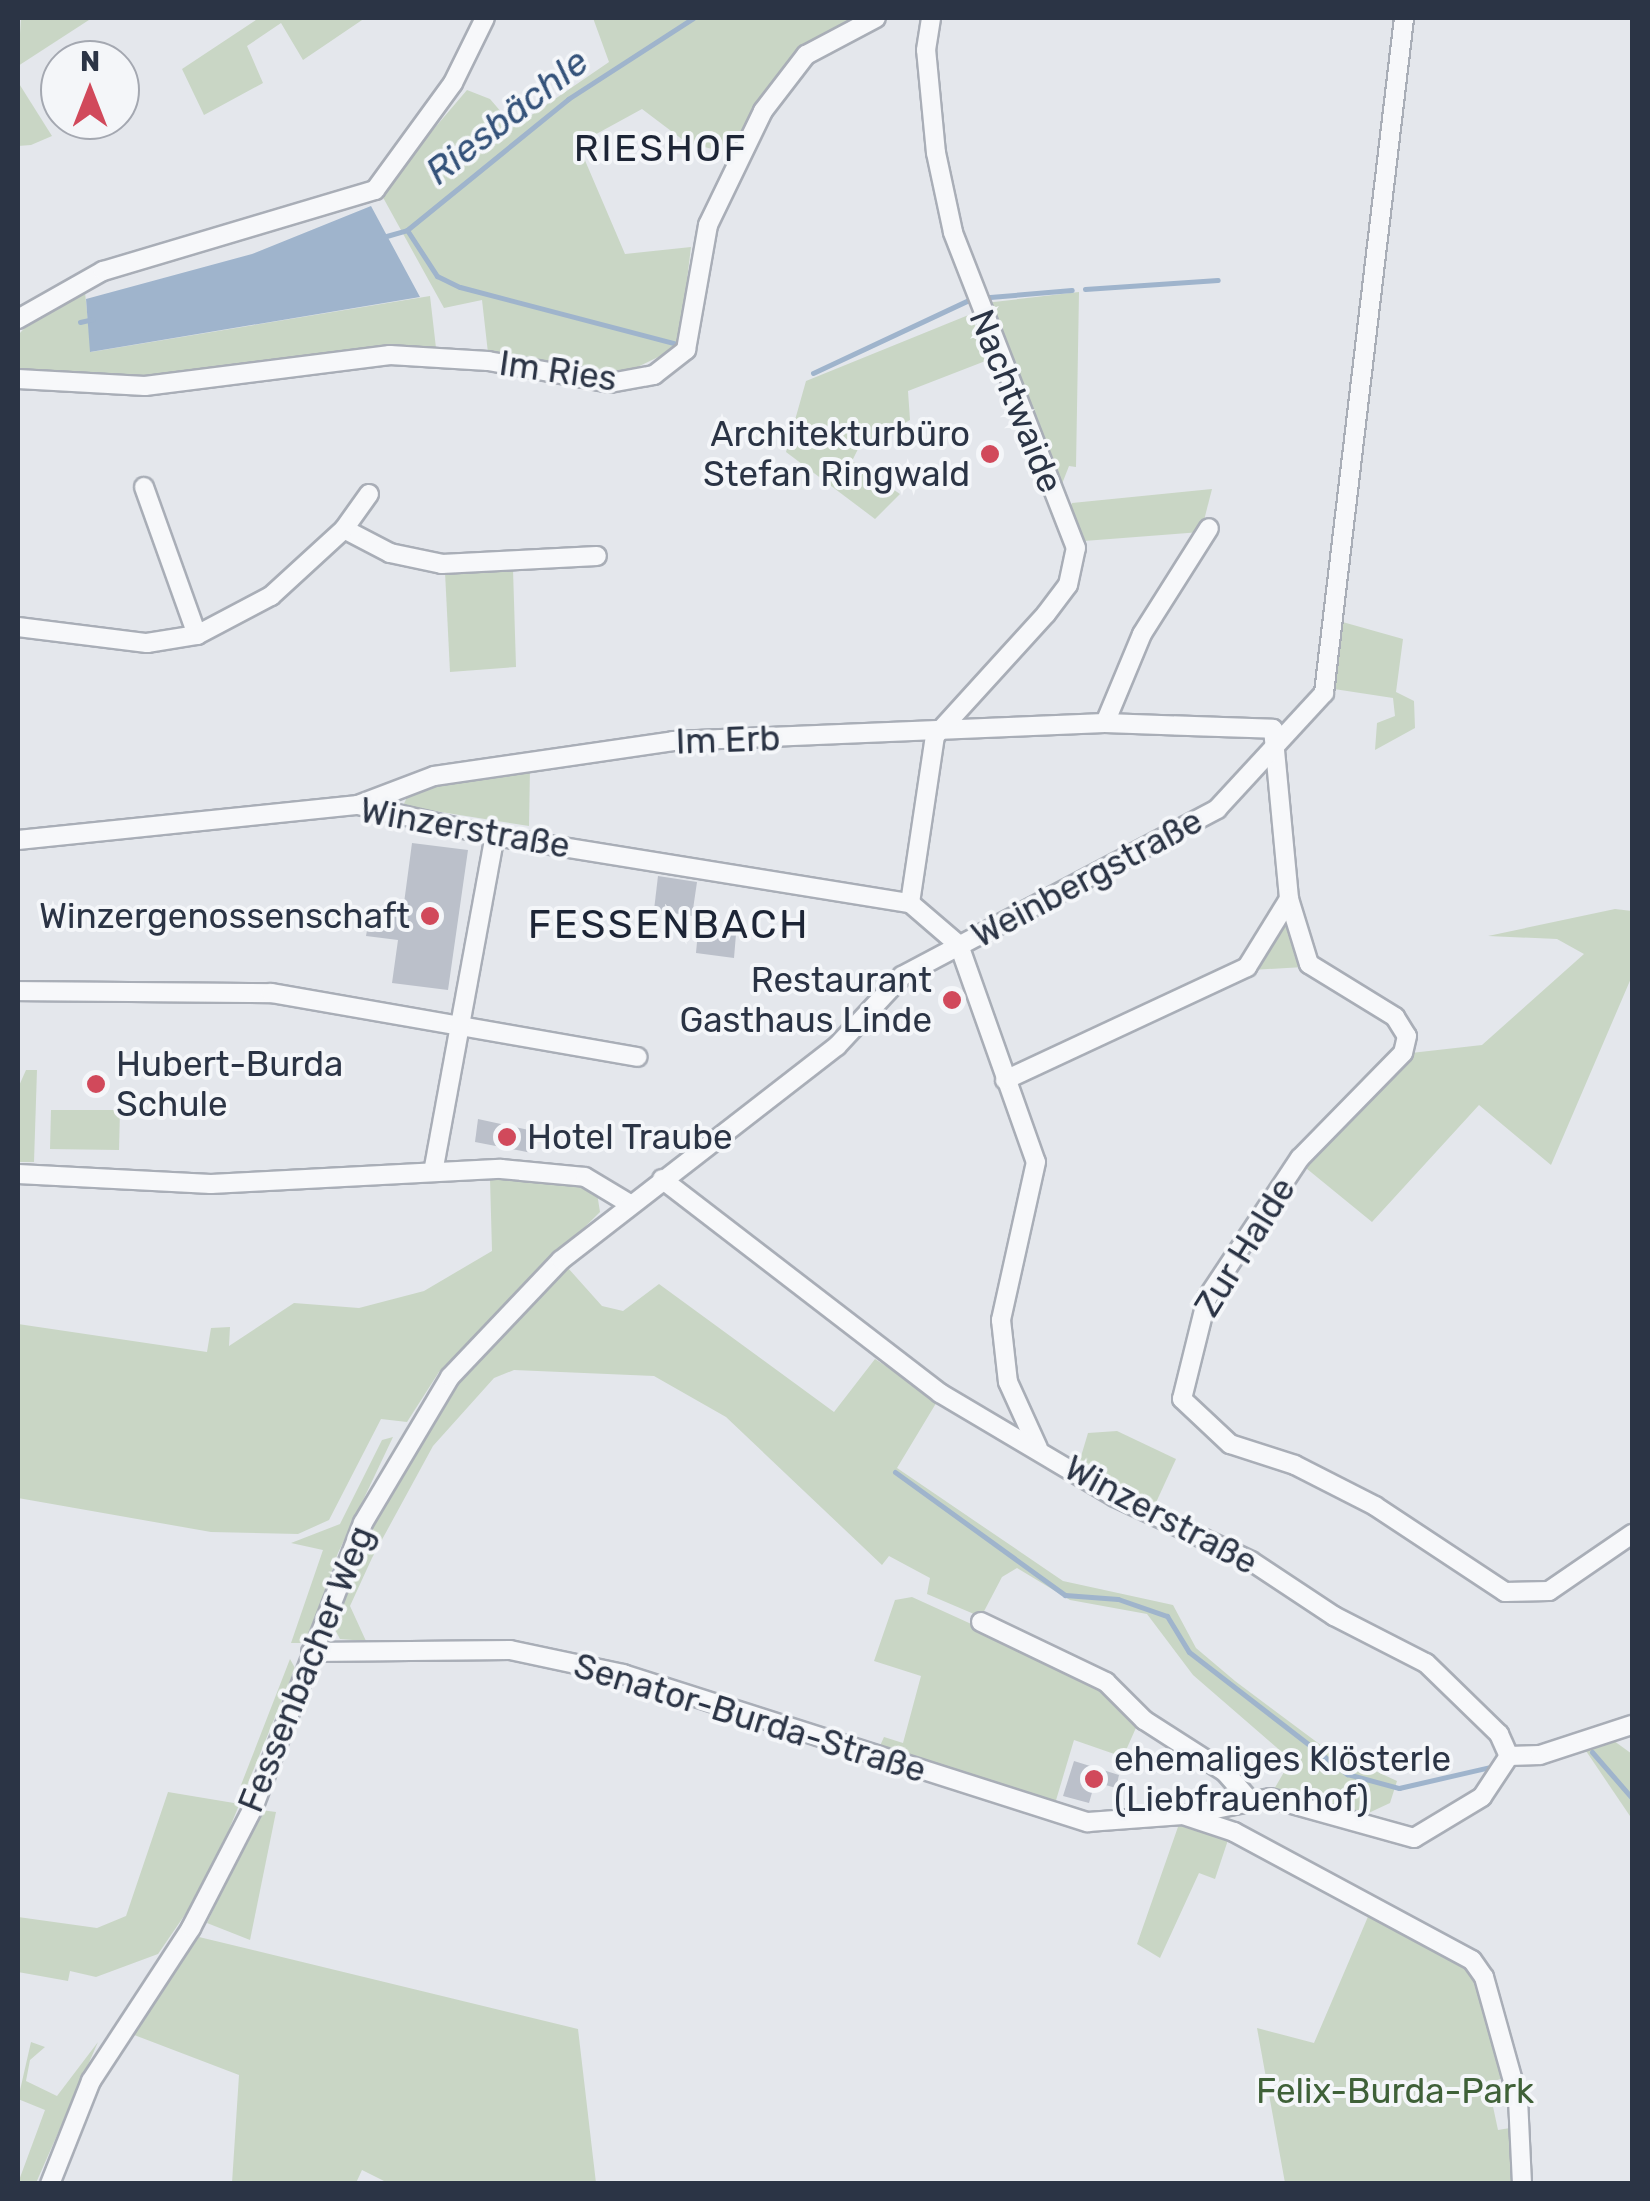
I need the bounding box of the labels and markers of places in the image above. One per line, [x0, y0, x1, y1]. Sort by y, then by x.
place label: Architekturbüro Stefan Ringwald [703, 413, 970, 495]
marker: Architekturbüro Stefan Ringwald [979, 443, 1001, 465]
place label: Winzergenossenschaft [39, 895, 410, 937]
marker: Winzergenossenschaft [419, 905, 441, 927]
place label: Restaurant Gasthaus Linde [679, 959, 932, 1041]
marker: Restaurant Gasthaus Linde [941, 989, 963, 1011]
place label: Hubert-Burda Schule [116, 1043, 343, 1125]
marker: Hubert-Burda Schule [85, 1073, 107, 1095]
place label: Hotel Traube [527, 1116, 734, 1158]
marker: Hotel Traube [496, 1126, 518, 1148]
place label: ehemaliges Klösterle (Liebfrauenhof) [1114, 1738, 1451, 1820]
marker: ehemaliges Klösterle (Liebfrauenhof) [1083, 1768, 1105, 1790]

